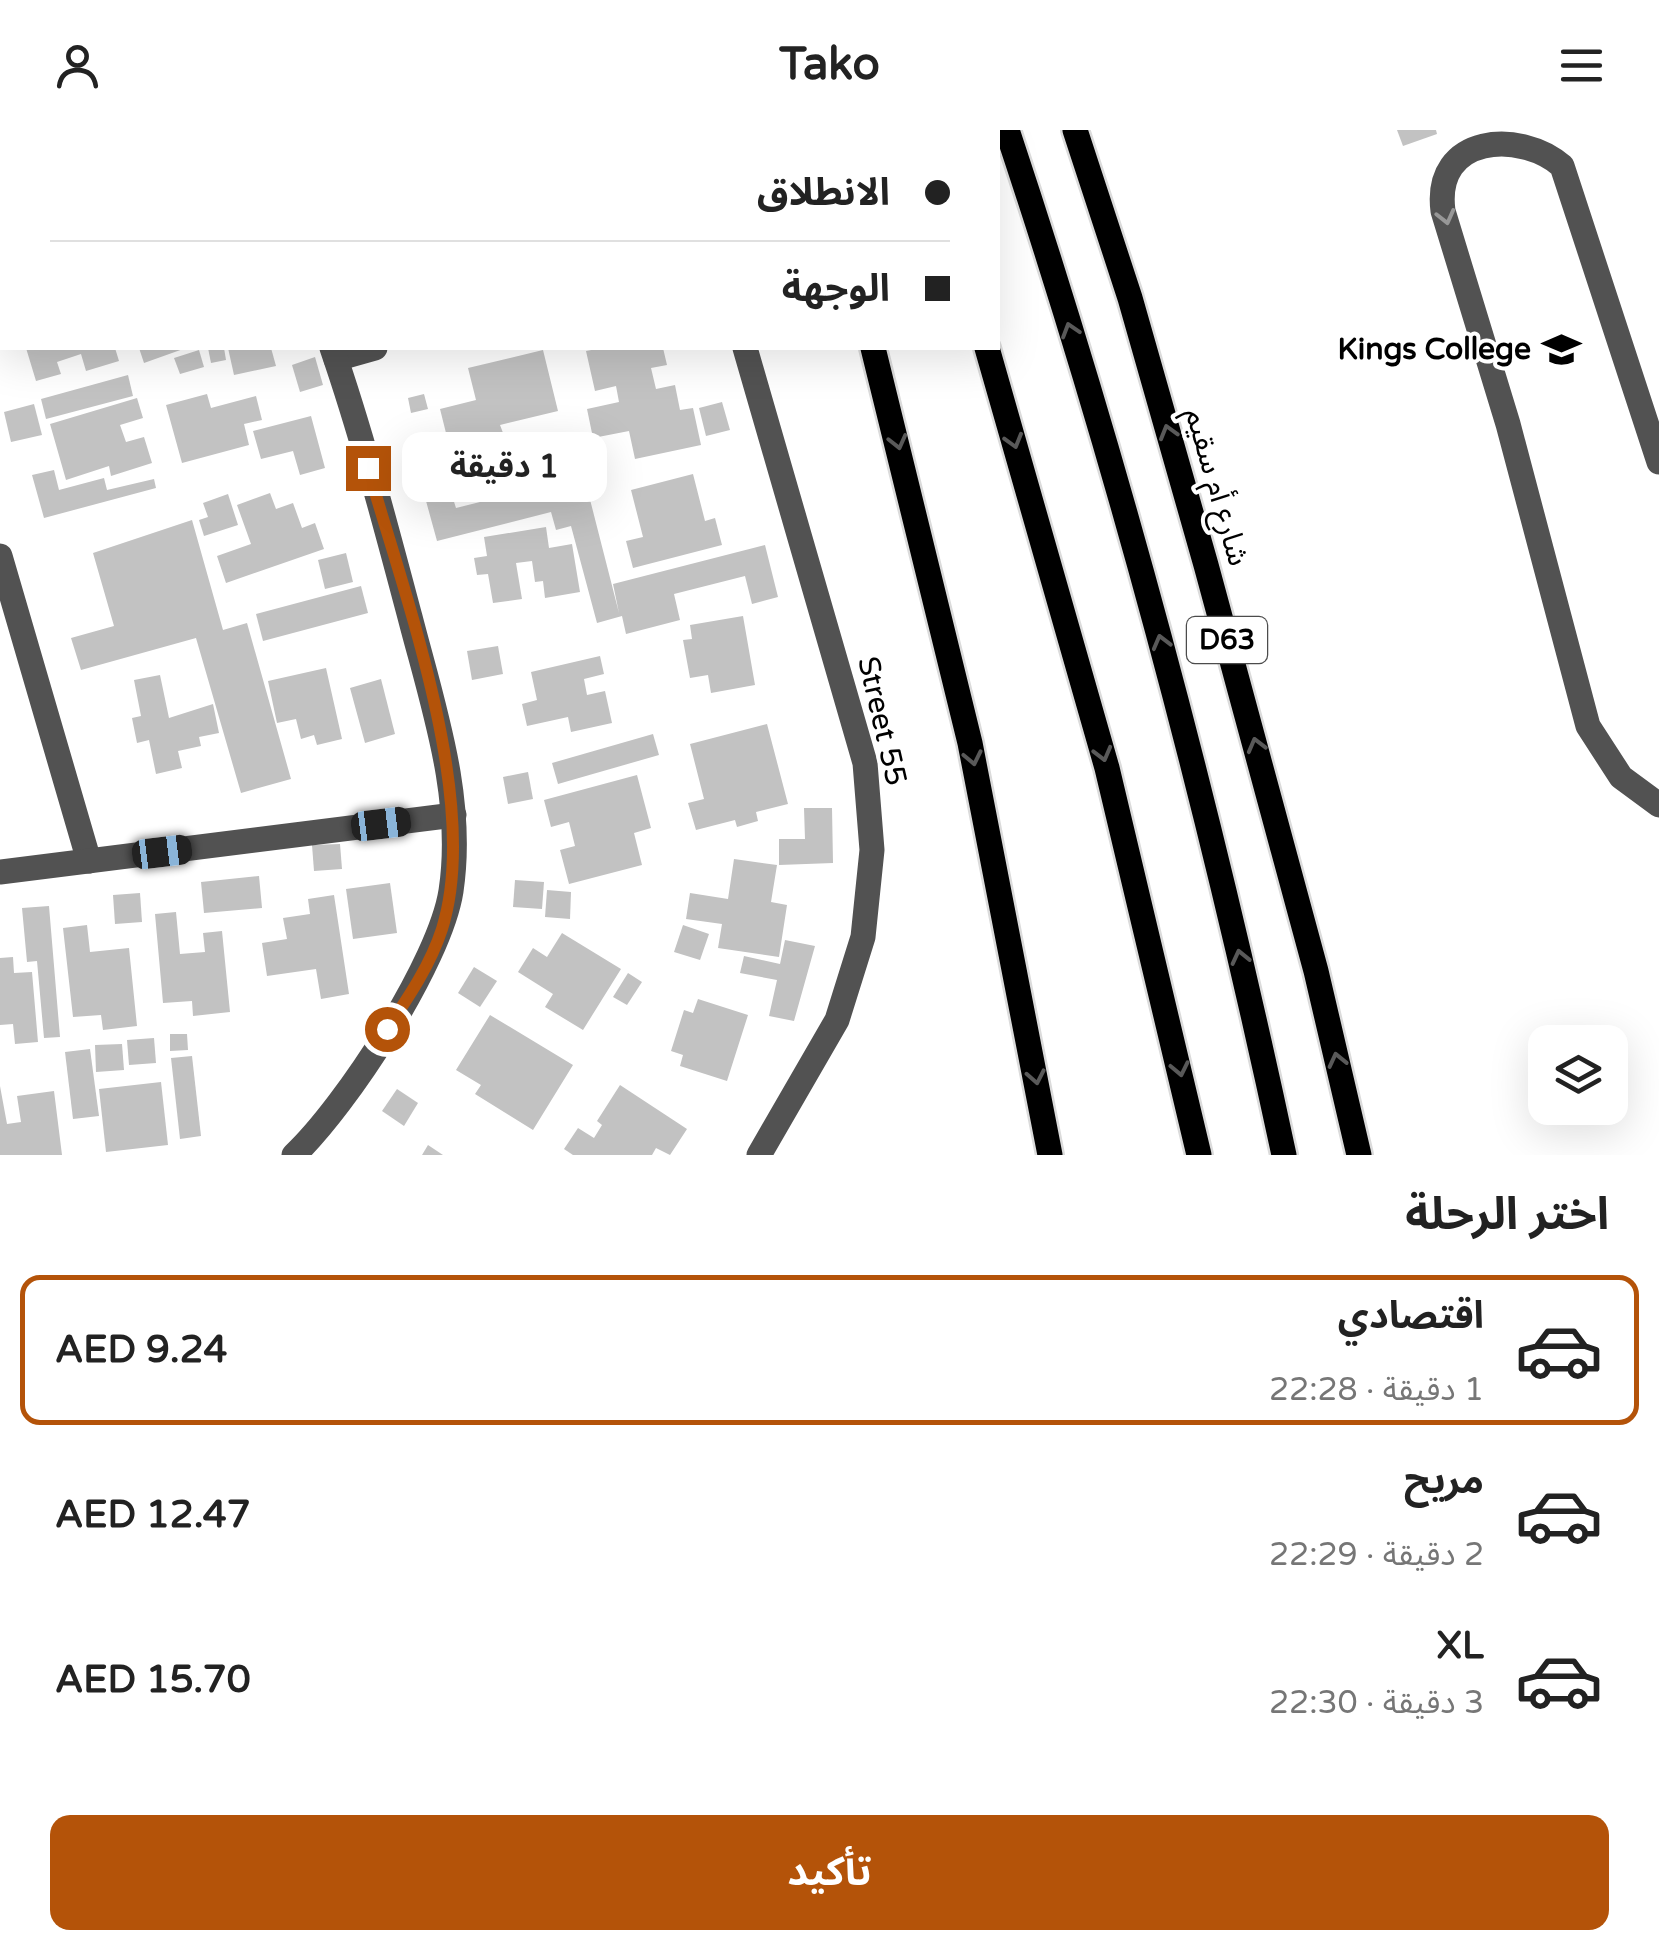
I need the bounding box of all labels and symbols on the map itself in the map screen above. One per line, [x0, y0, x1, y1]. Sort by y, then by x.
one-way arrow [1434, 208, 1455, 226]
one-way arrow [1062, 322, 1082, 339]
school or university icon: Kings College [1540, 328, 1582, 370]
place label: Kings College [1338, 331, 1531, 368]
street label: شارع أم سقيم [1173, 404, 1258, 571]
one-way arrow [1159, 425, 1180, 442]
one-way arrow [1003, 432, 1024, 449]
callout: 1 دقيقة [403, 433, 608, 503]
one-way arrow [886, 433, 907, 450]
route end [346, 446, 391, 491]
road number: D63 [1187, 617, 1267, 663]
one-way arrow [1151, 634, 1172, 651]
street label: Street 55 [849, 653, 915, 789]
one-way arrow [1246, 737, 1267, 755]
one-way arrow [1092, 745, 1113, 762]
one-way arrow [962, 749, 983, 766]
car [349, 805, 413, 843]
car [130, 833, 194, 871]
one-way arrow [1231, 949, 1252, 966]
route start [365, 1007, 410, 1052]
one-way arrow [1328, 1052, 1349, 1069]
one-way arrow [1169, 1060, 1190, 1077]
one-way arrow [1025, 1068, 1046, 1085]

